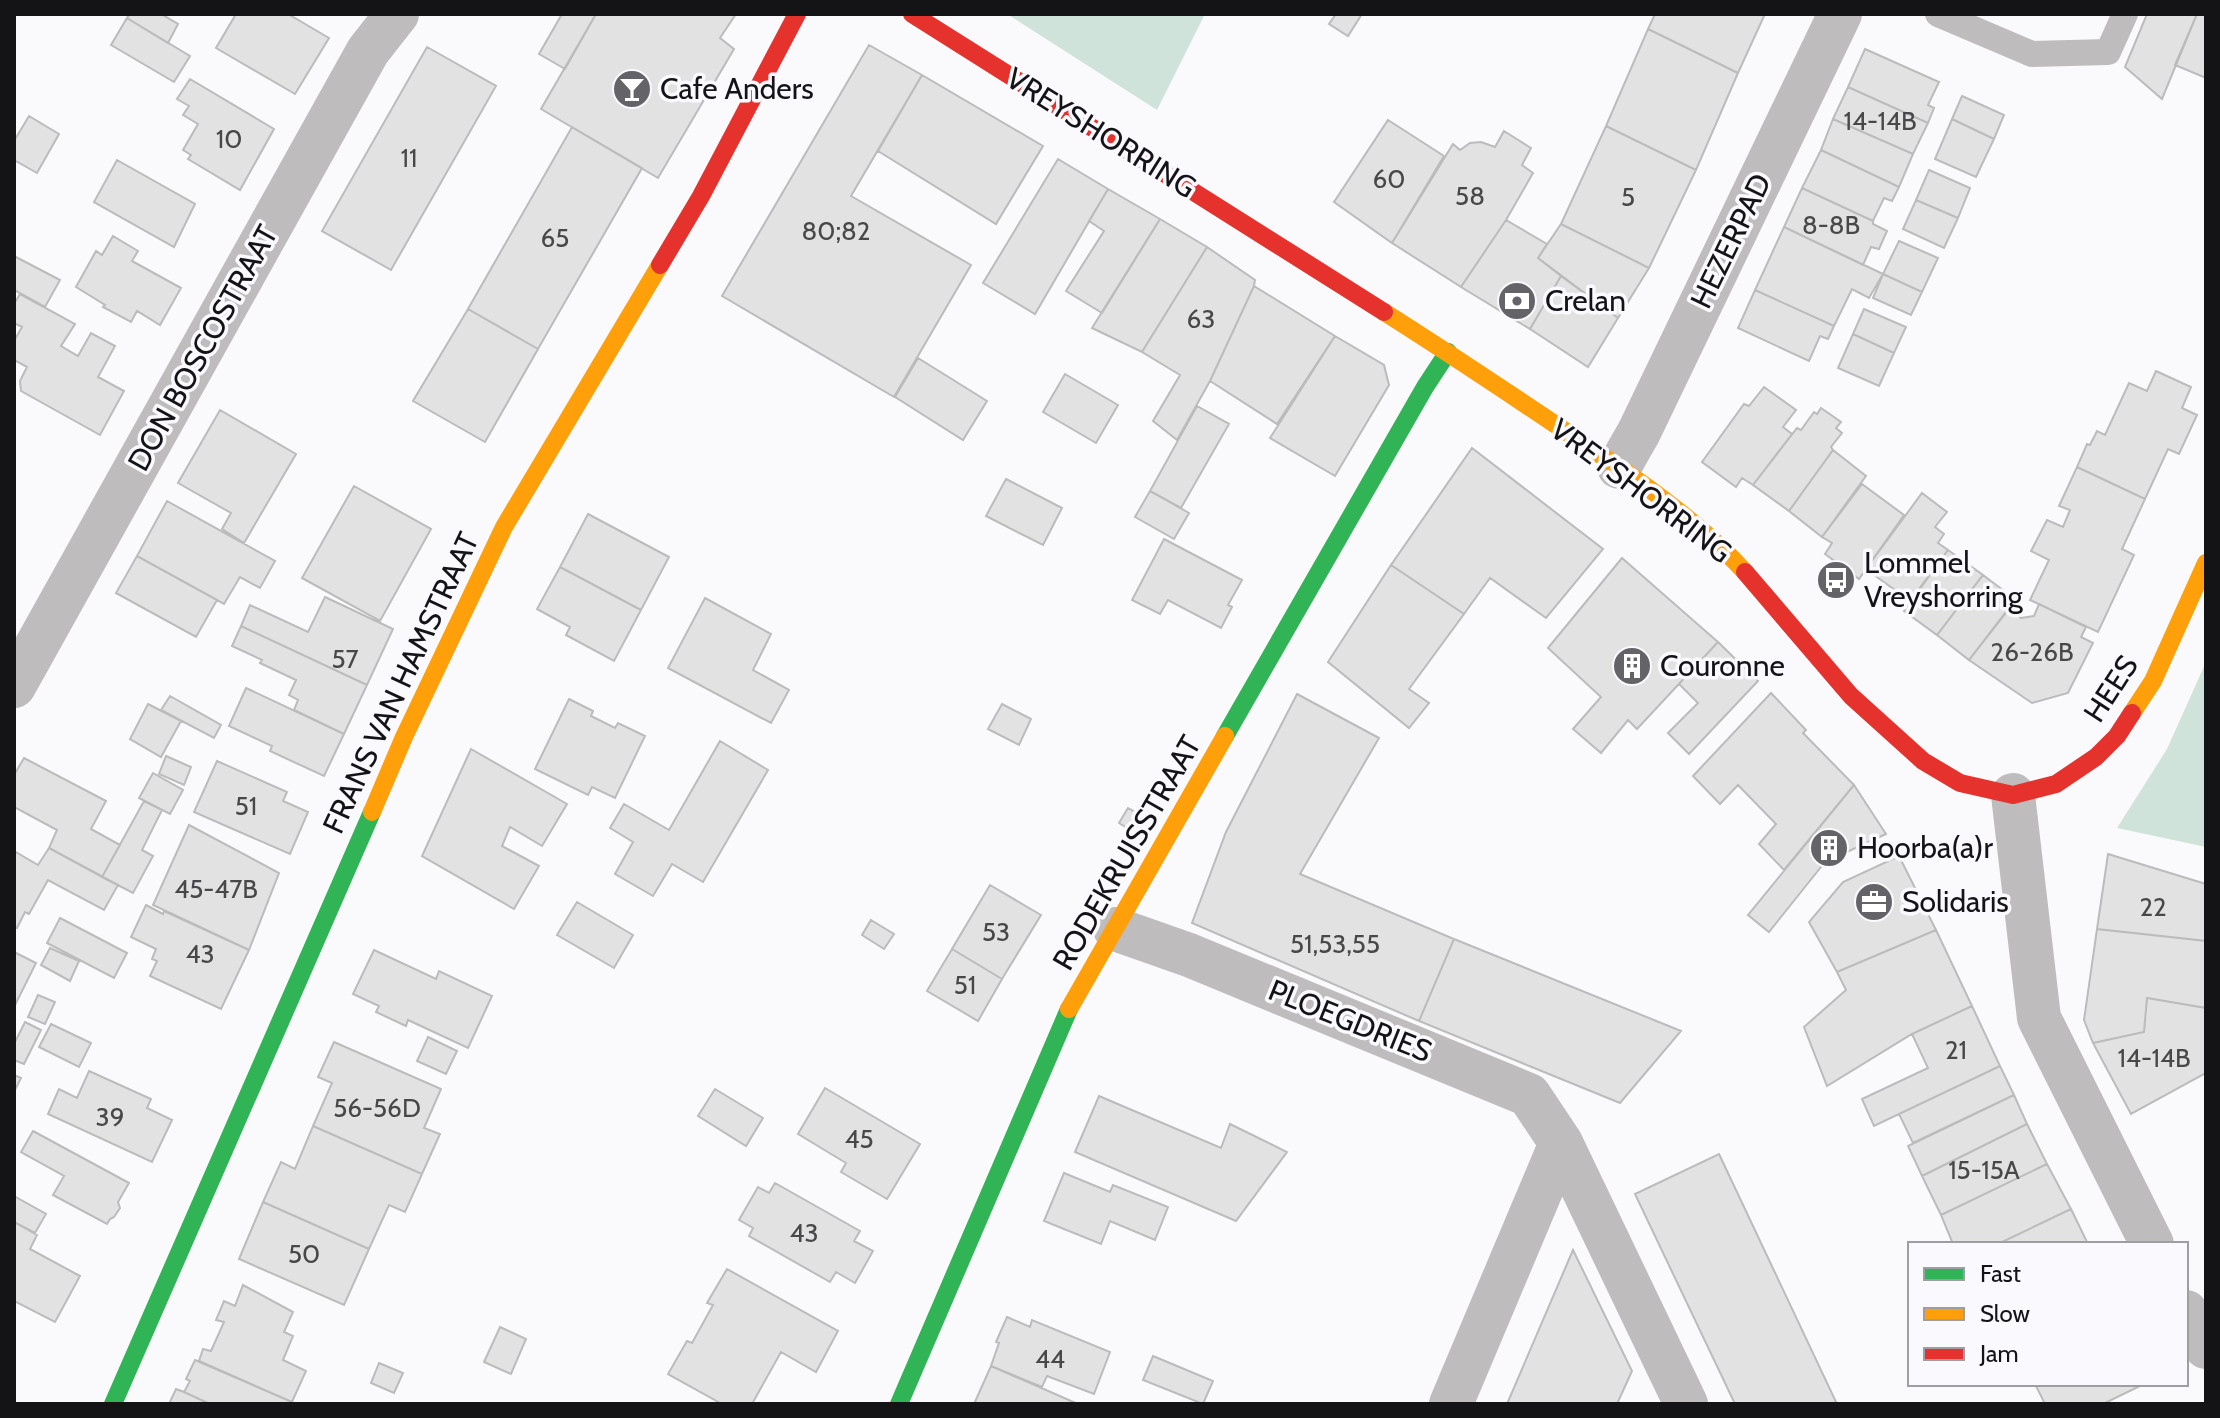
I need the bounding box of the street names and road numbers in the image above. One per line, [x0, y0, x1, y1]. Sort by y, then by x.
street label: VREYSHORRING [999, 59, 1203, 206]
street label: HEZERPAD [1682, 167, 1779, 314]
street label: DON BOSCOSTRAAT [120, 218, 286, 477]
street label: VREYSHORRING [1544, 411, 1739, 571]
street label: FRANS VAN HAMSTRAAT [315, 526, 487, 839]
street label: HEES [2075, 648, 2146, 729]
street label: RODEKRUISSTRAAT [1044, 729, 1209, 977]
street label: PLOEGDRIES [1263, 971, 1437, 1070]

